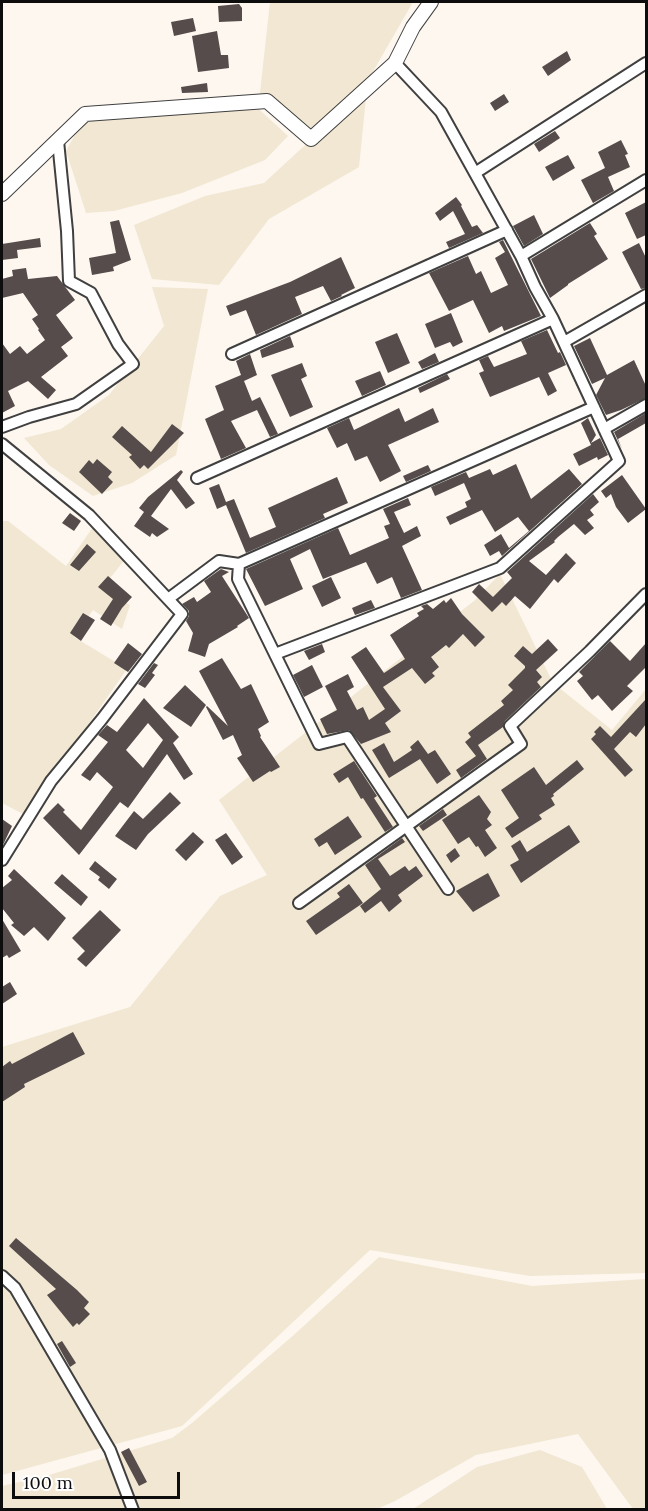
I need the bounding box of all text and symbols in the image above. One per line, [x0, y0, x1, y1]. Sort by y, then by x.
scale bar [15, 1460, 183, 1498]
text: 100 m [23, 1471, 73, 1494]

